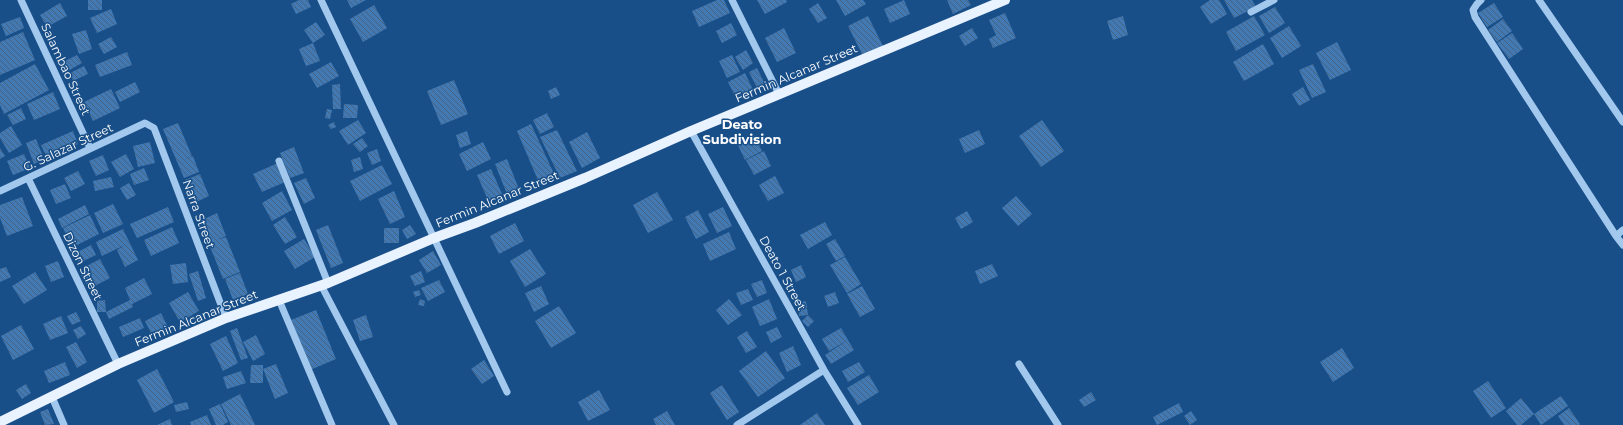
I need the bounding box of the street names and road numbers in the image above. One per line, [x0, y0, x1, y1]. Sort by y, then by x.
street label: Salambao Street [38, 21, 94, 117]
street label: Fermin Alcanar Street [732, 40, 860, 106]
street label: G. Salazar Street [21, 120, 115, 174]
street label: Fermin Alcanar Street [433, 167, 561, 231]
street label: Narra Street [180, 177, 218, 251]
street label: Dizon Street [60, 229, 106, 303]
street label: Deato 1 Street [756, 233, 810, 313]
street label: Fermin Alcanar Street [132, 286, 260, 350]

